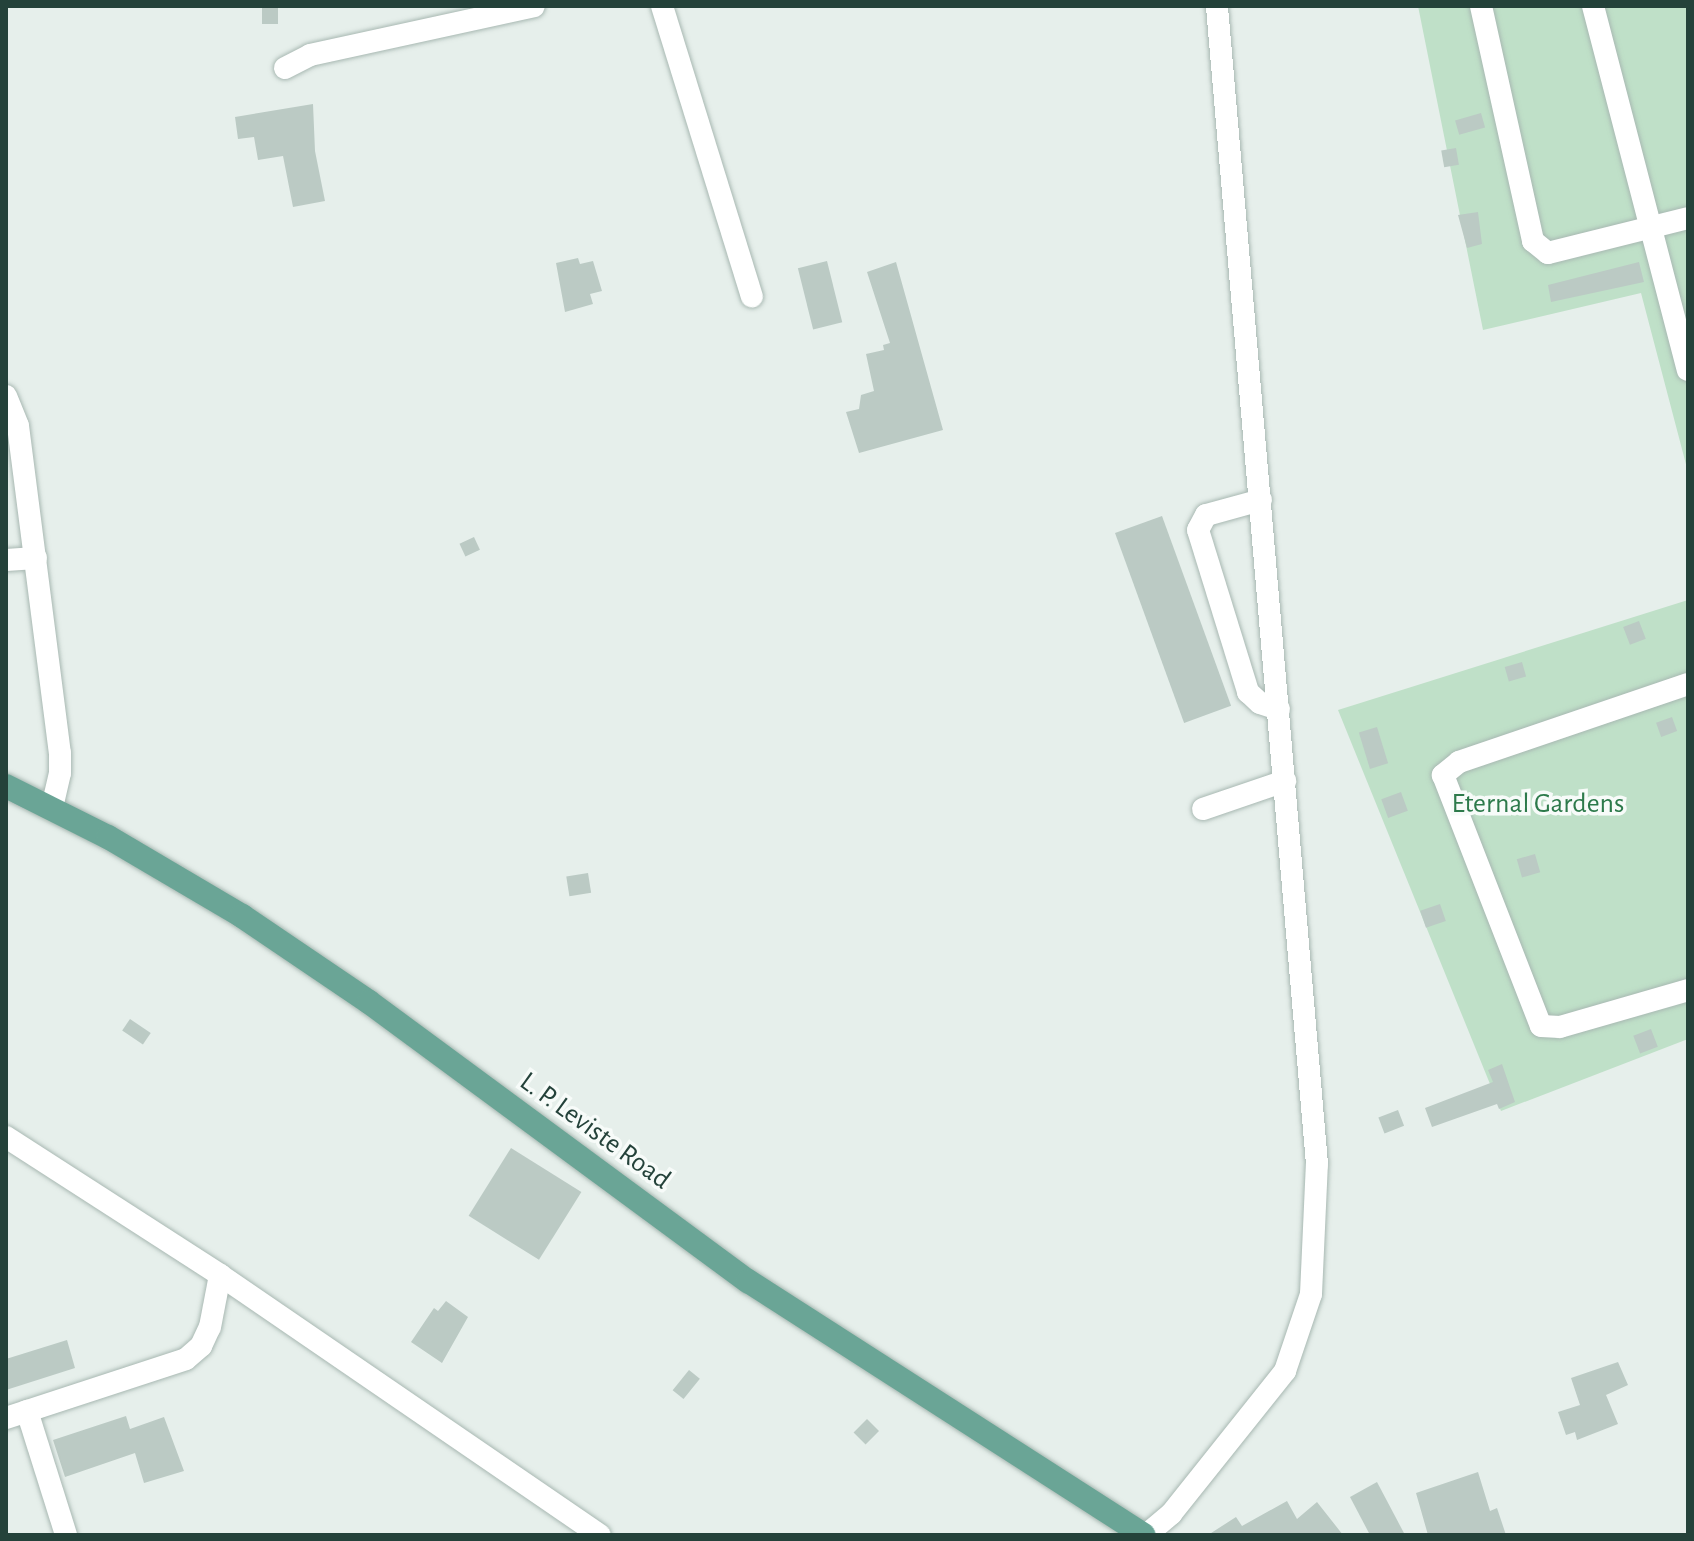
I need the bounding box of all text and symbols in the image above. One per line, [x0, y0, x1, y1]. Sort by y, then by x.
park label: Eternal Gardens [1452, 787, 1624, 821]
street label: L. P. Leviste Road [513, 1065, 677, 1197]

